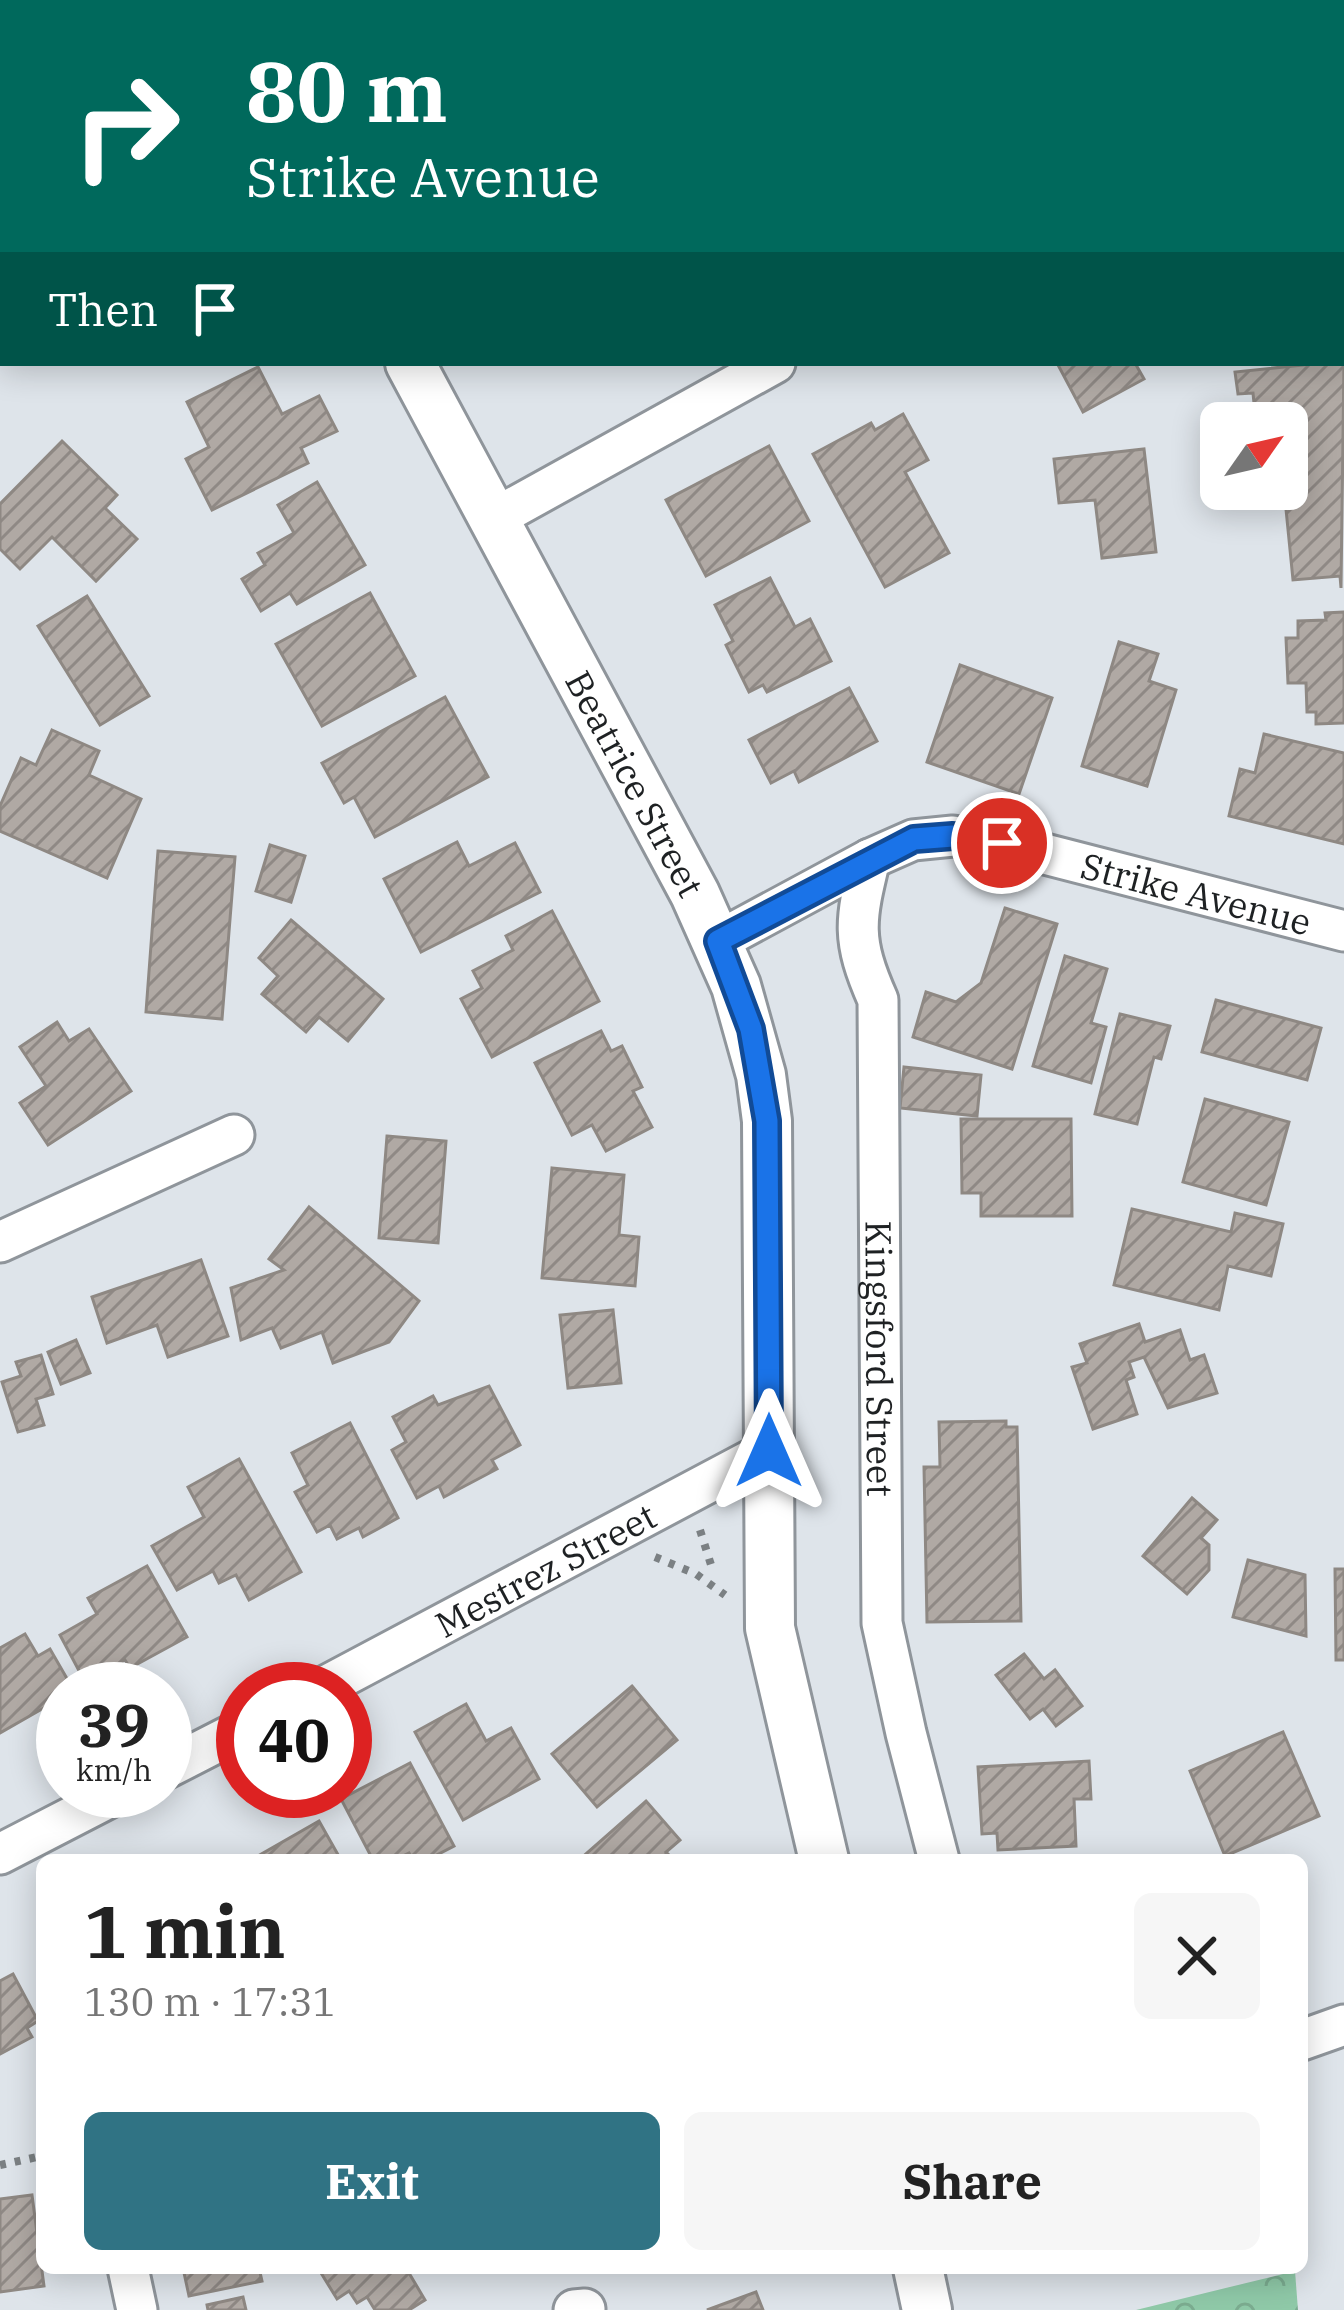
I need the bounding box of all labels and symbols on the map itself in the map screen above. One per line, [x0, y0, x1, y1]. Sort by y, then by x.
north arrow [1200, 402, 1308, 510]
street label: Beatrice Street [556, 662, 715, 905]
pin [951, 792, 1053, 894]
street label: Strike Avenue [1076, 841, 1316, 945]
street label: Kingsford Street [856, 1220, 905, 1497]
position arrow [706, 1388, 832, 1514]
street label: Mestrez Street [427, 1491, 664, 1647]
speed limit sign: 40 [216, 1662, 372, 1818]

